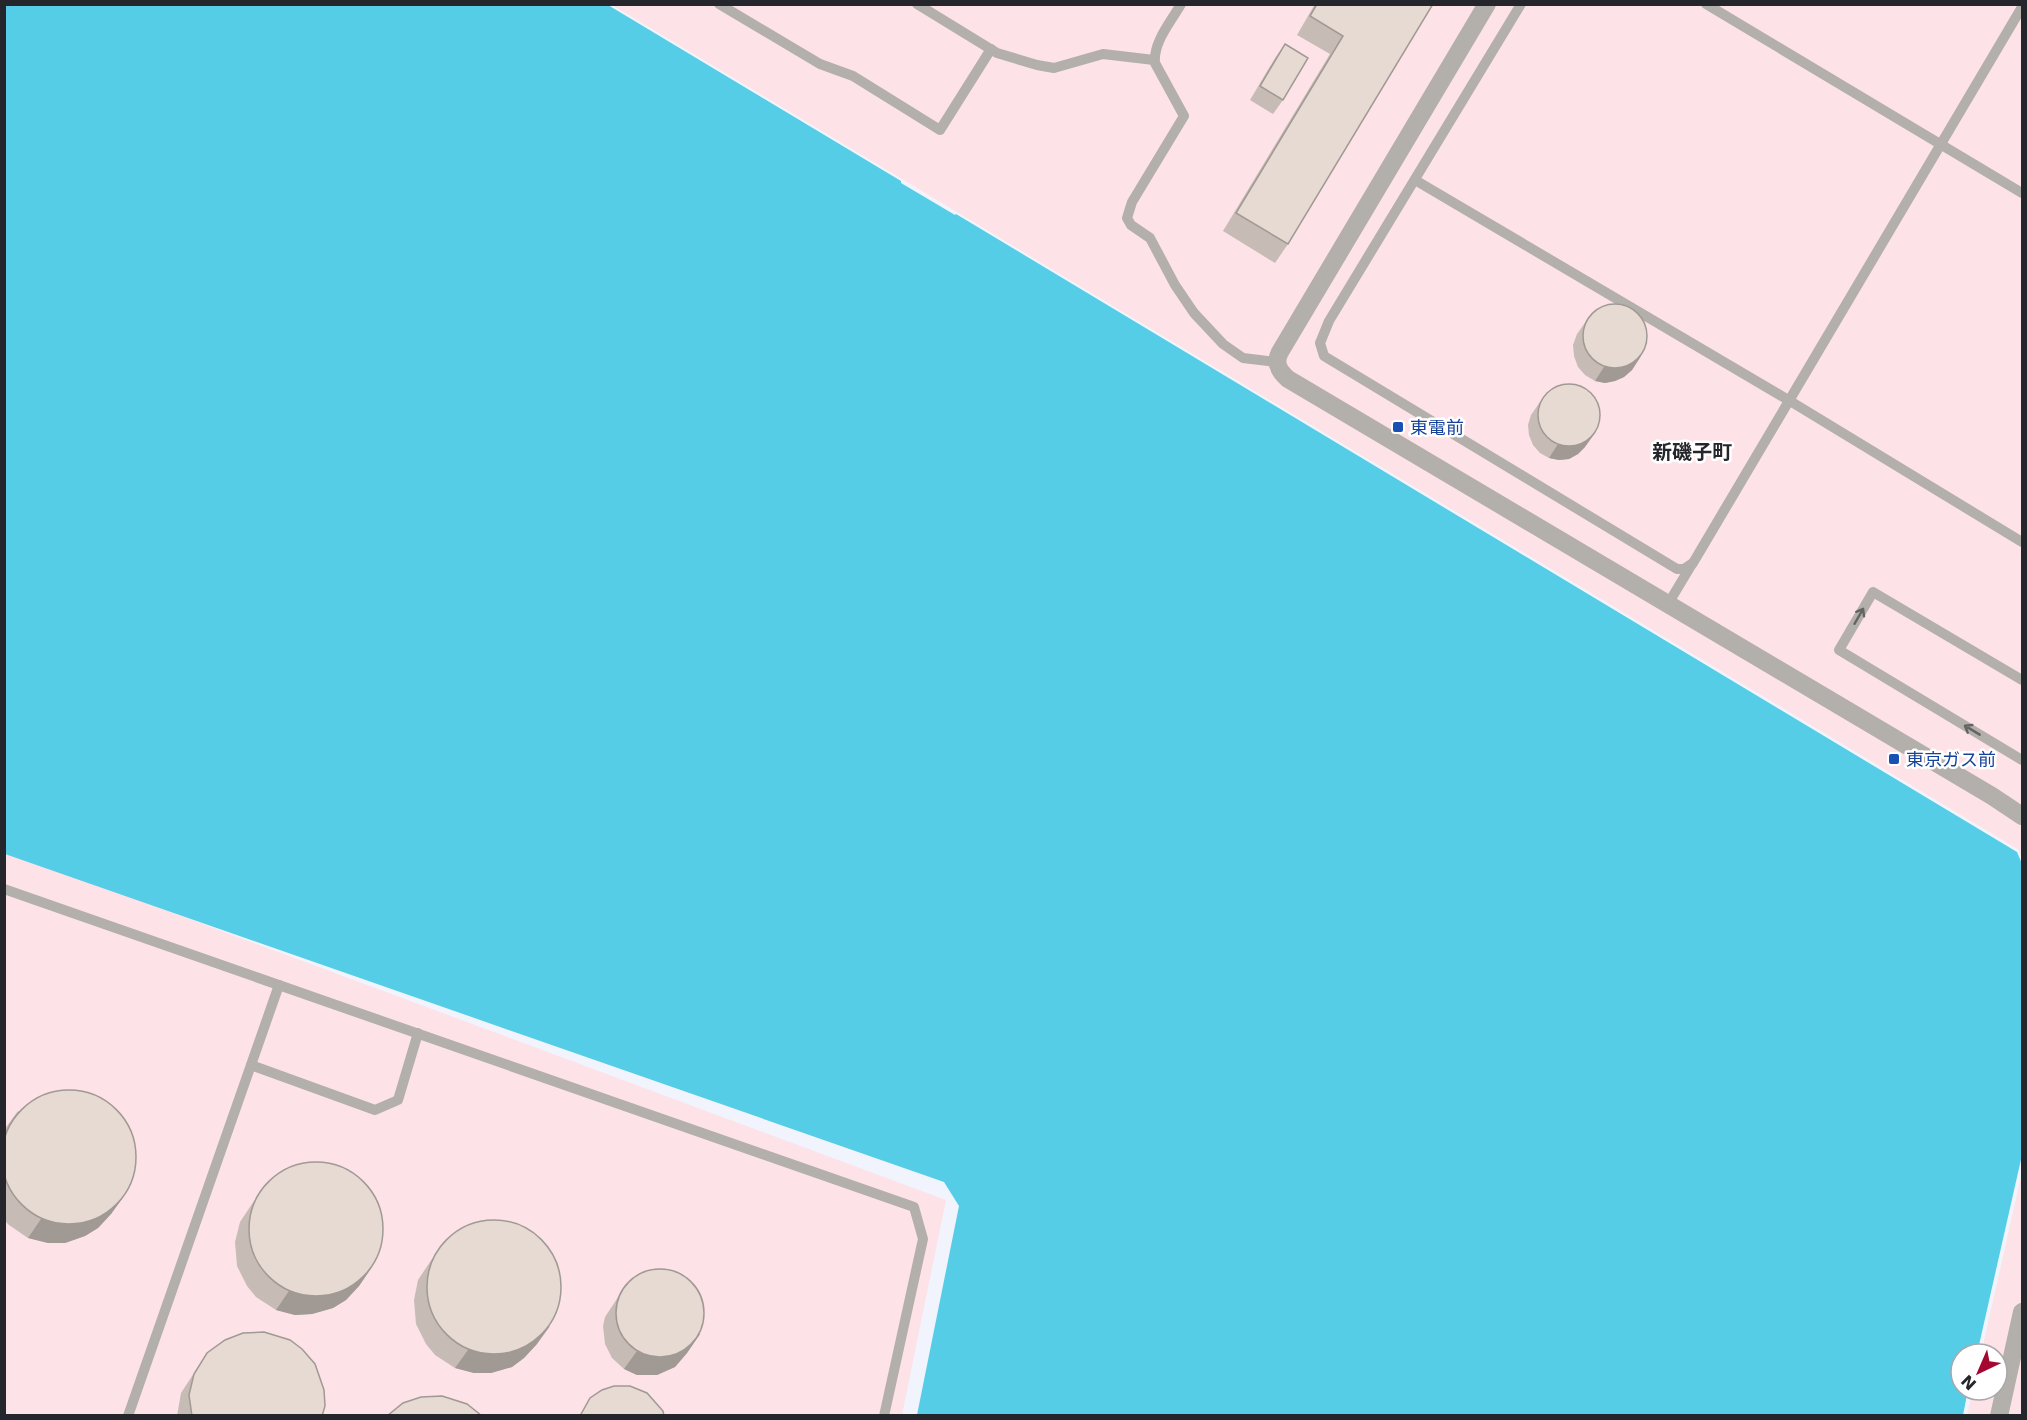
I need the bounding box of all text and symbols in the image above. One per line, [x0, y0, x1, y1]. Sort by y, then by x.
place label: 東電前 [1410, 417, 1464, 438]
marker: 東電前 [1391, 420, 1405, 434]
district label: 新磯子町 [1652, 440, 1732, 464]
one-way arrow [1854, 607, 1865, 625]
one-way arrow [1964, 723, 1981, 735]
place label: 東京ガス前 [1906, 749, 1996, 770]
marker: 東京ガス前 [1887, 752, 1901, 766]
north arrow [1949, 1342, 2009, 1402]
text: N [1958, 1371, 1980, 1394]

